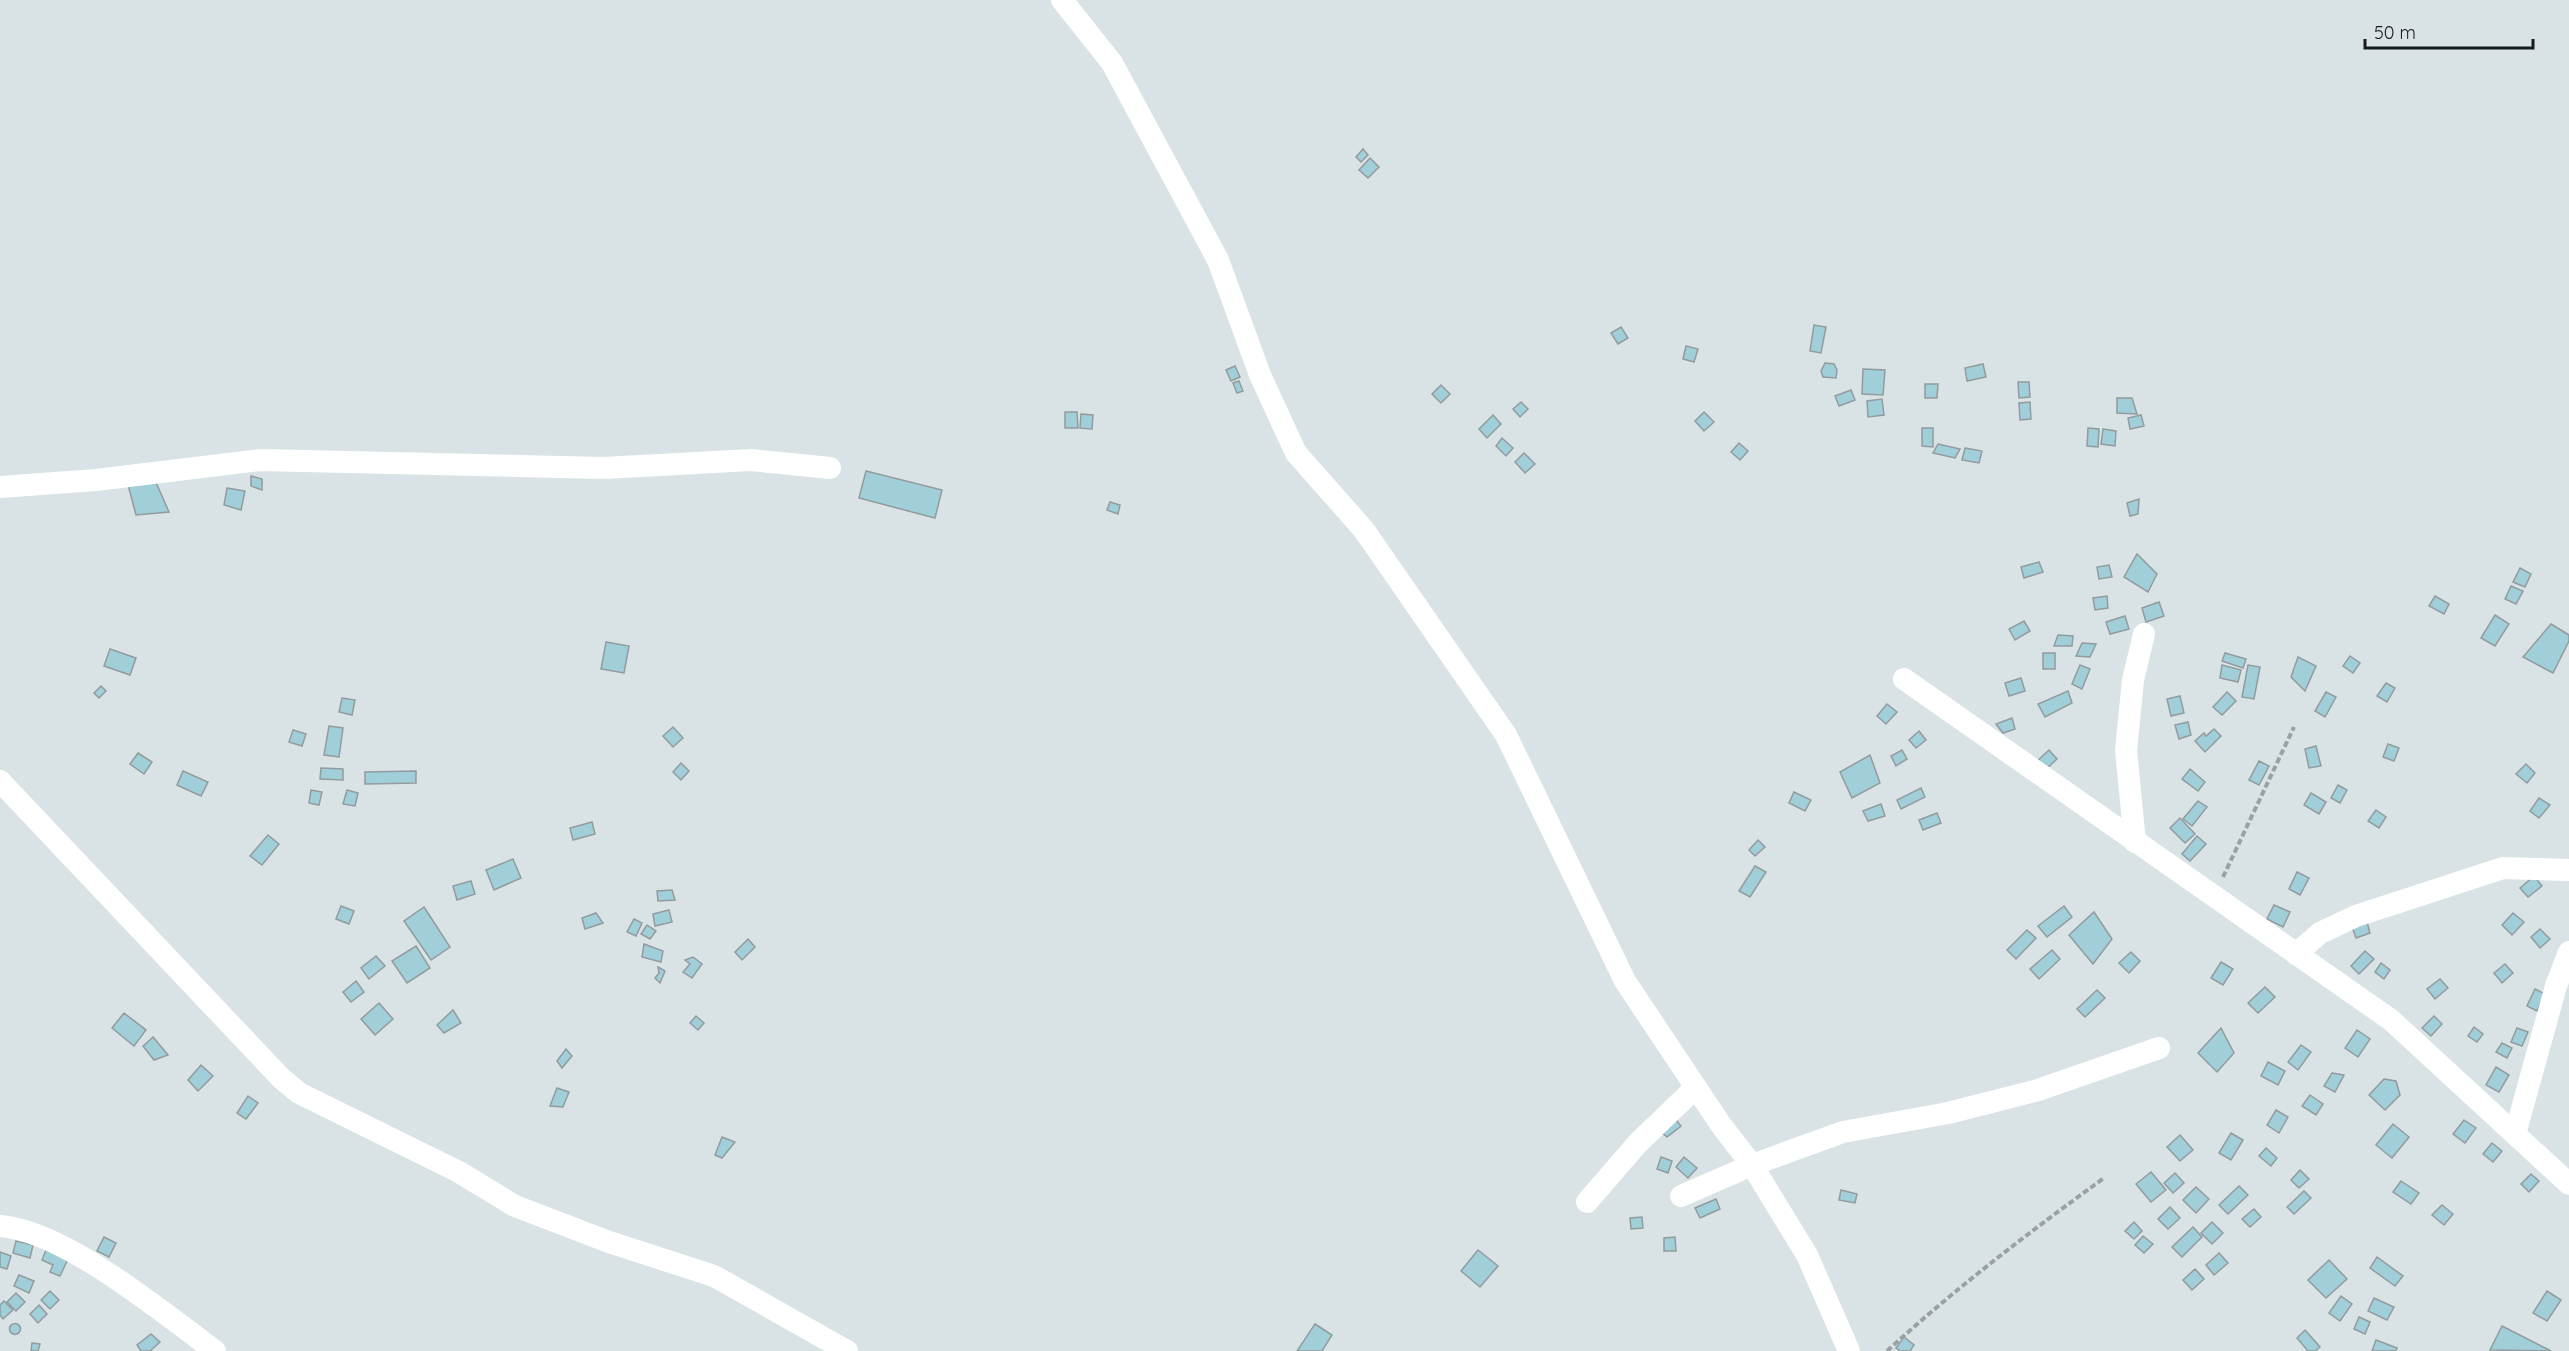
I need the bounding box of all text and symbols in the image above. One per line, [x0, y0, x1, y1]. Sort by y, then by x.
scale bar [2365, 12, 2533, 50]
text: 50 m [2374, 21, 2416, 44]

